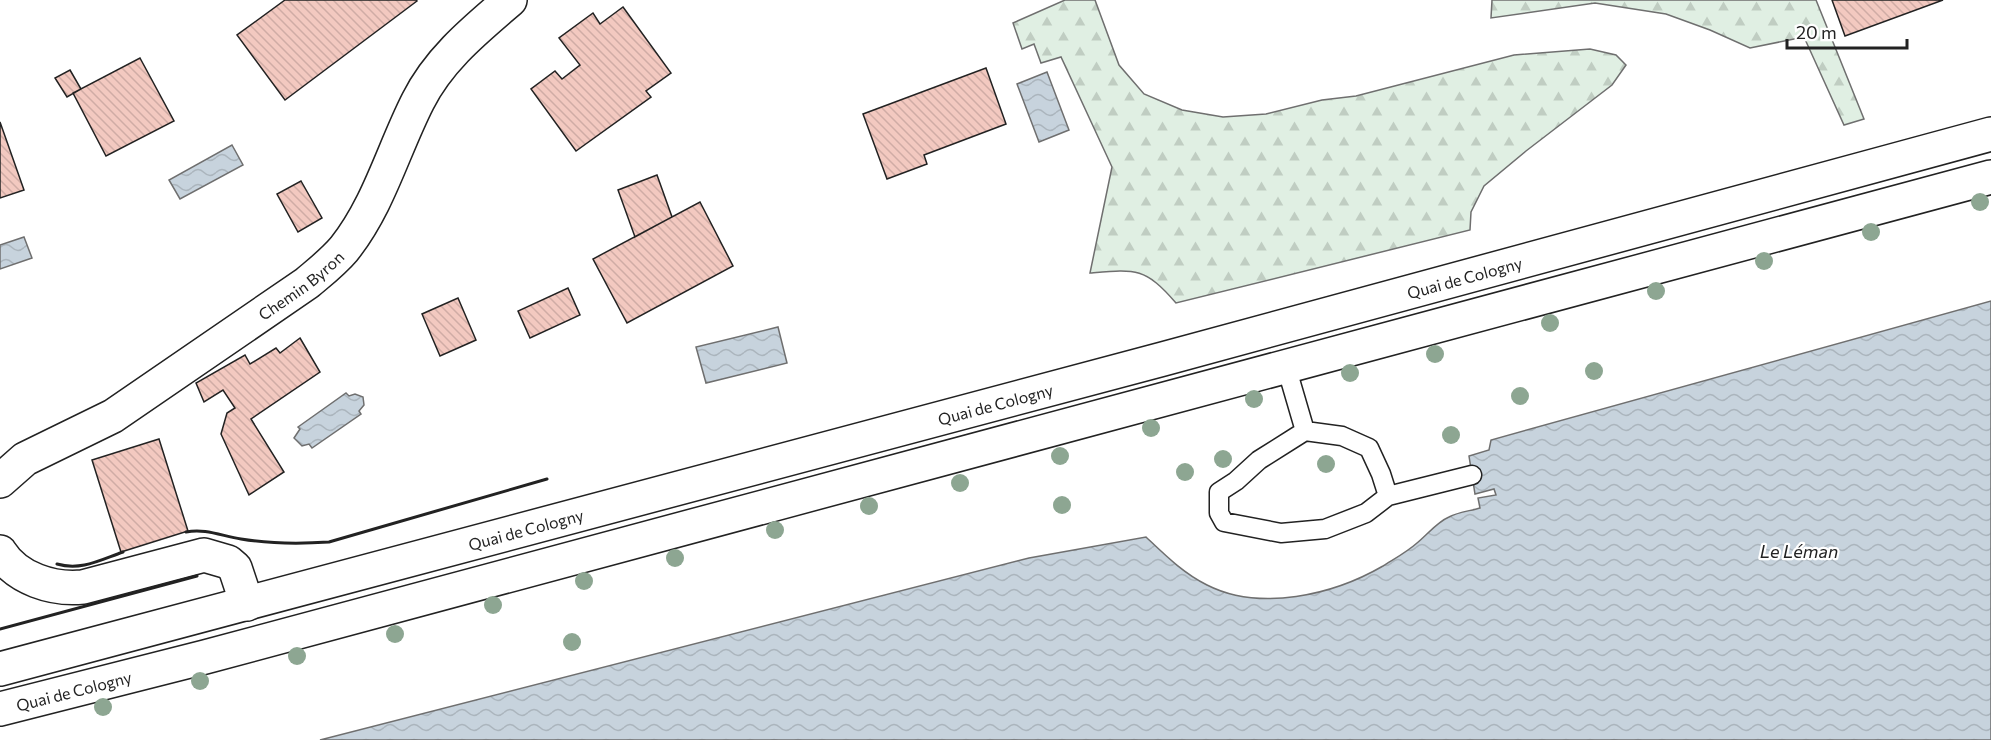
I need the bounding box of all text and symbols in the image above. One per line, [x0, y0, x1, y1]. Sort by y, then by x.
scale bar [1787, 12, 1907, 50]
text: 20 m [1796, 21, 1837, 43]
street label: Chemin Byron [254, 247, 347, 323]
street label: Quai de Cologny [1405, 252, 1524, 302]
street label: Quai de Cologny [936, 379, 1055, 428]
street label: Quai de Cologny [466, 504, 585, 553]
water label: Le Léman [1760, 540, 1838, 562]
street label: Quai de Cologny [14, 667, 133, 714]

